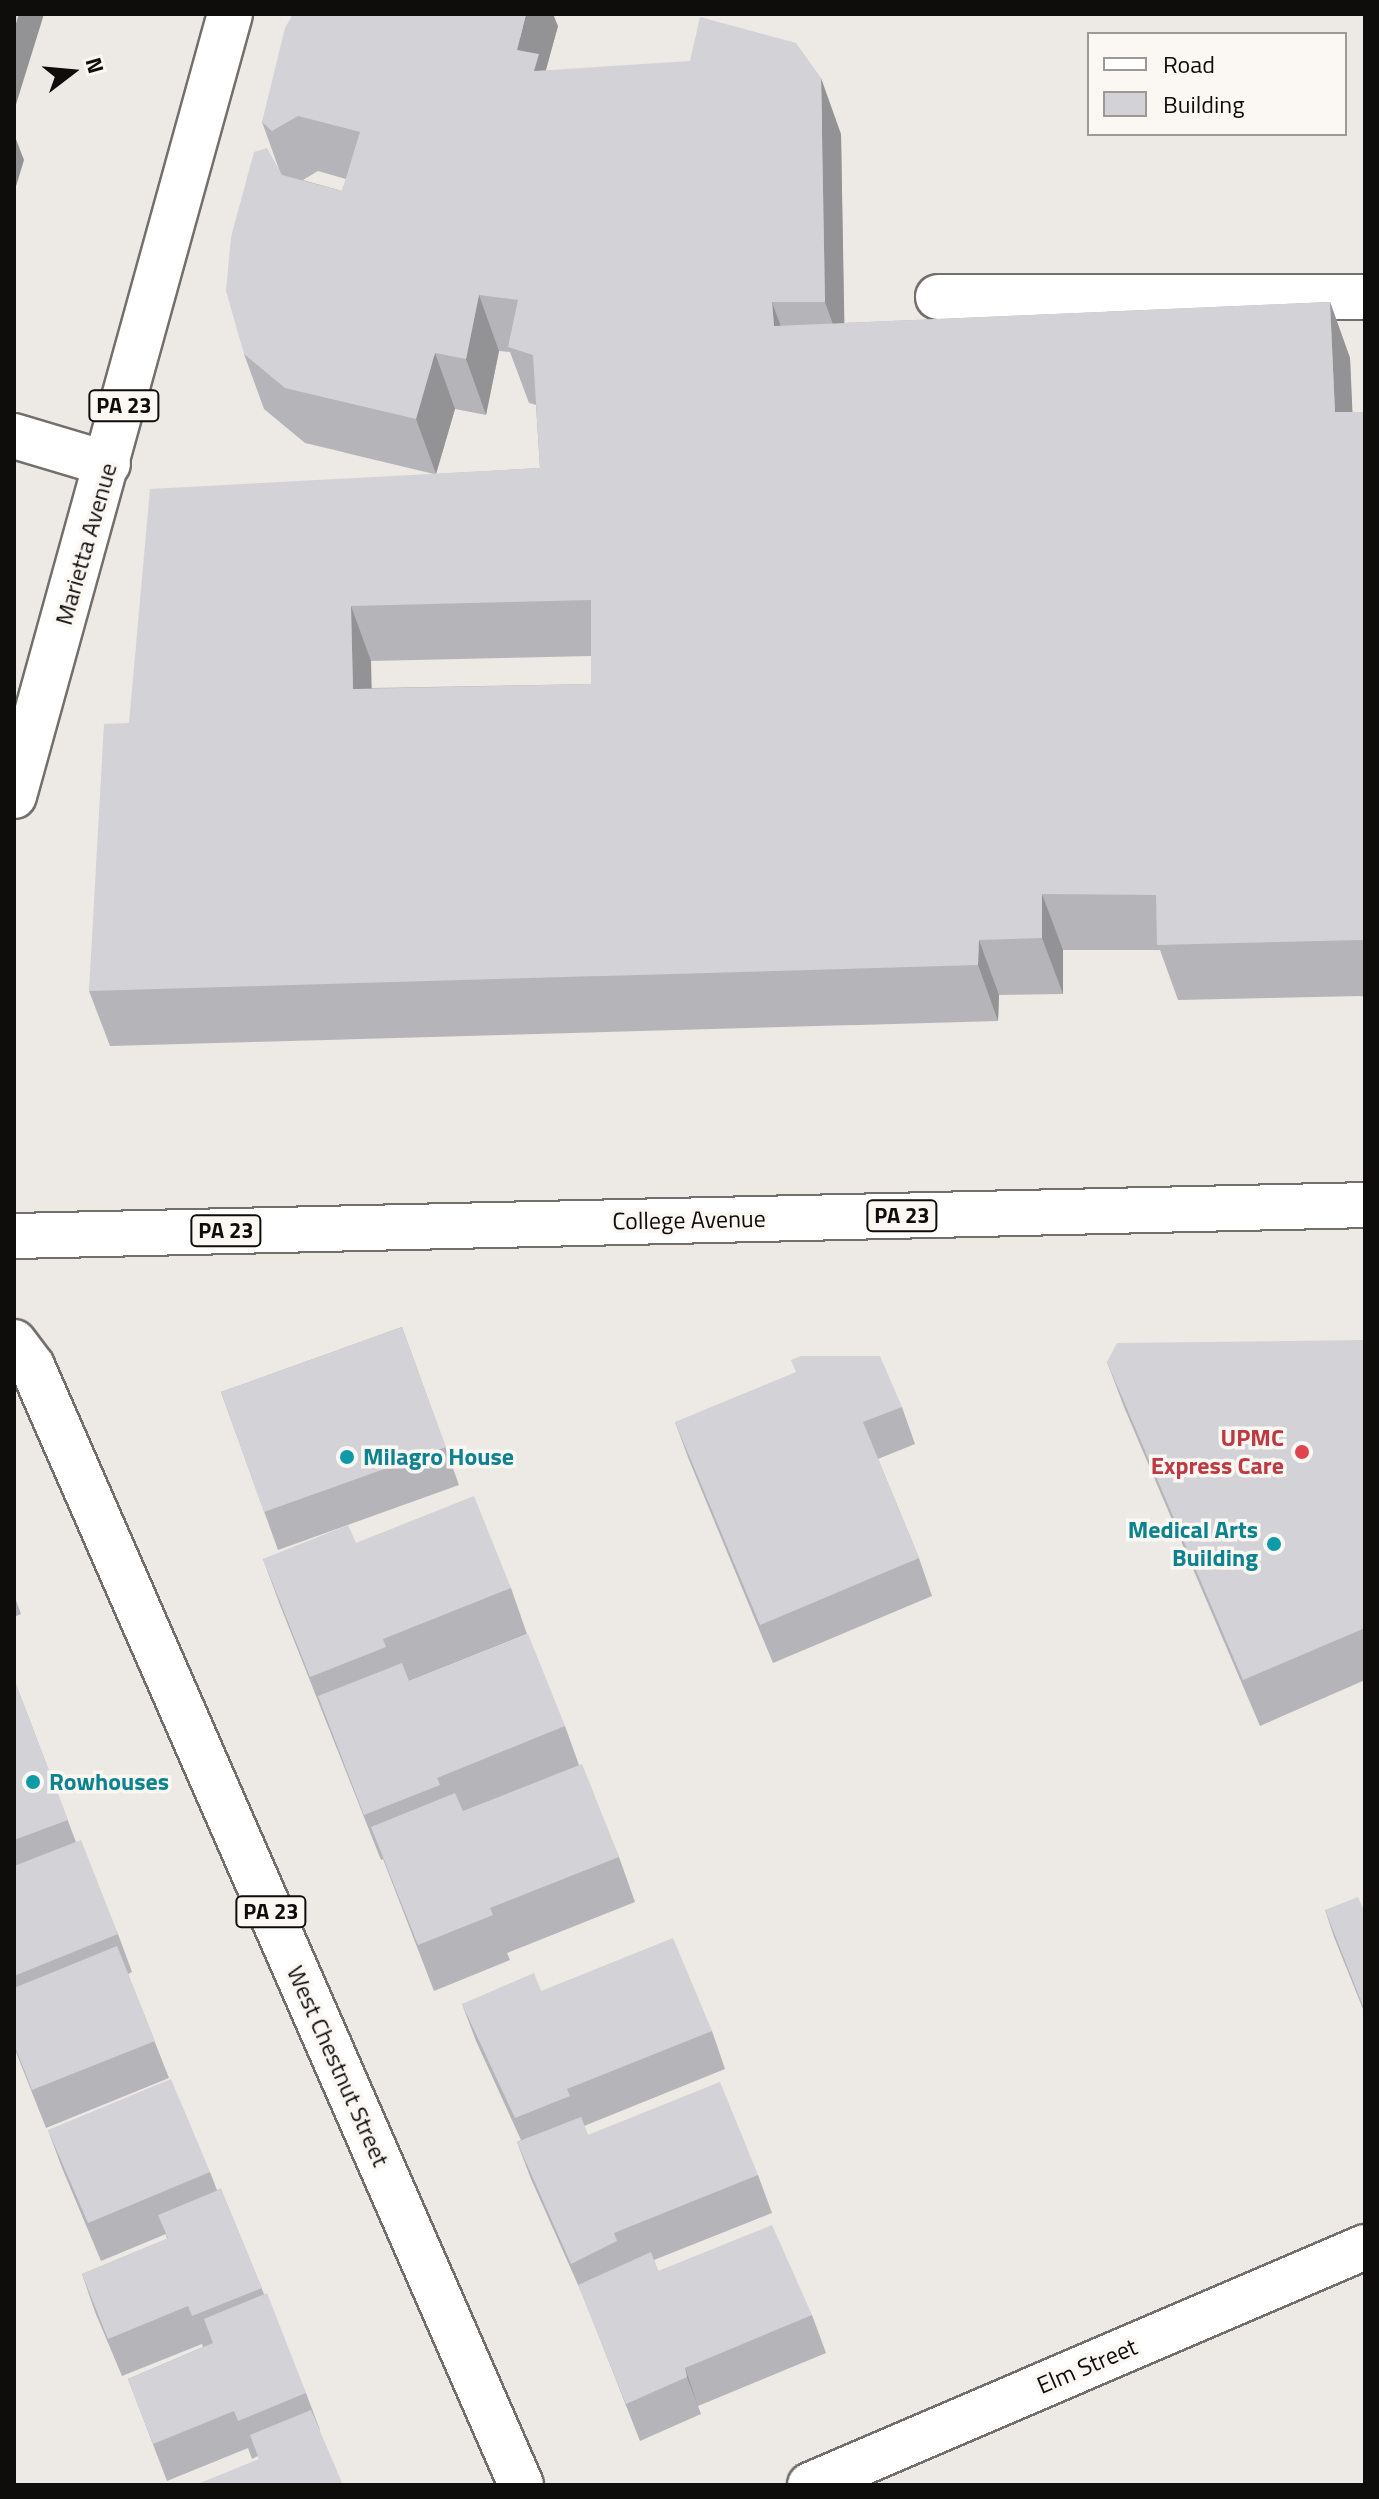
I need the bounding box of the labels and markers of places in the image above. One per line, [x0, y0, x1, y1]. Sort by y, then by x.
place label: UPMC Express Care [1151, 1424, 1284, 1480]
marker: UPMC Express Care [1291, 1441, 1313, 1463]
place label: Milagro House [363, 1443, 514, 1471]
marker: Milagro House [338, 1448, 356, 1466]
place label: Medical Arts Building [1128, 1516, 1258, 1572]
marker: Medical Arts Building [1265, 1535, 1283, 1553]
place label: Rowhouses [49, 1768, 169, 1796]
marker: Rowhouses [24, 1773, 42, 1791]

